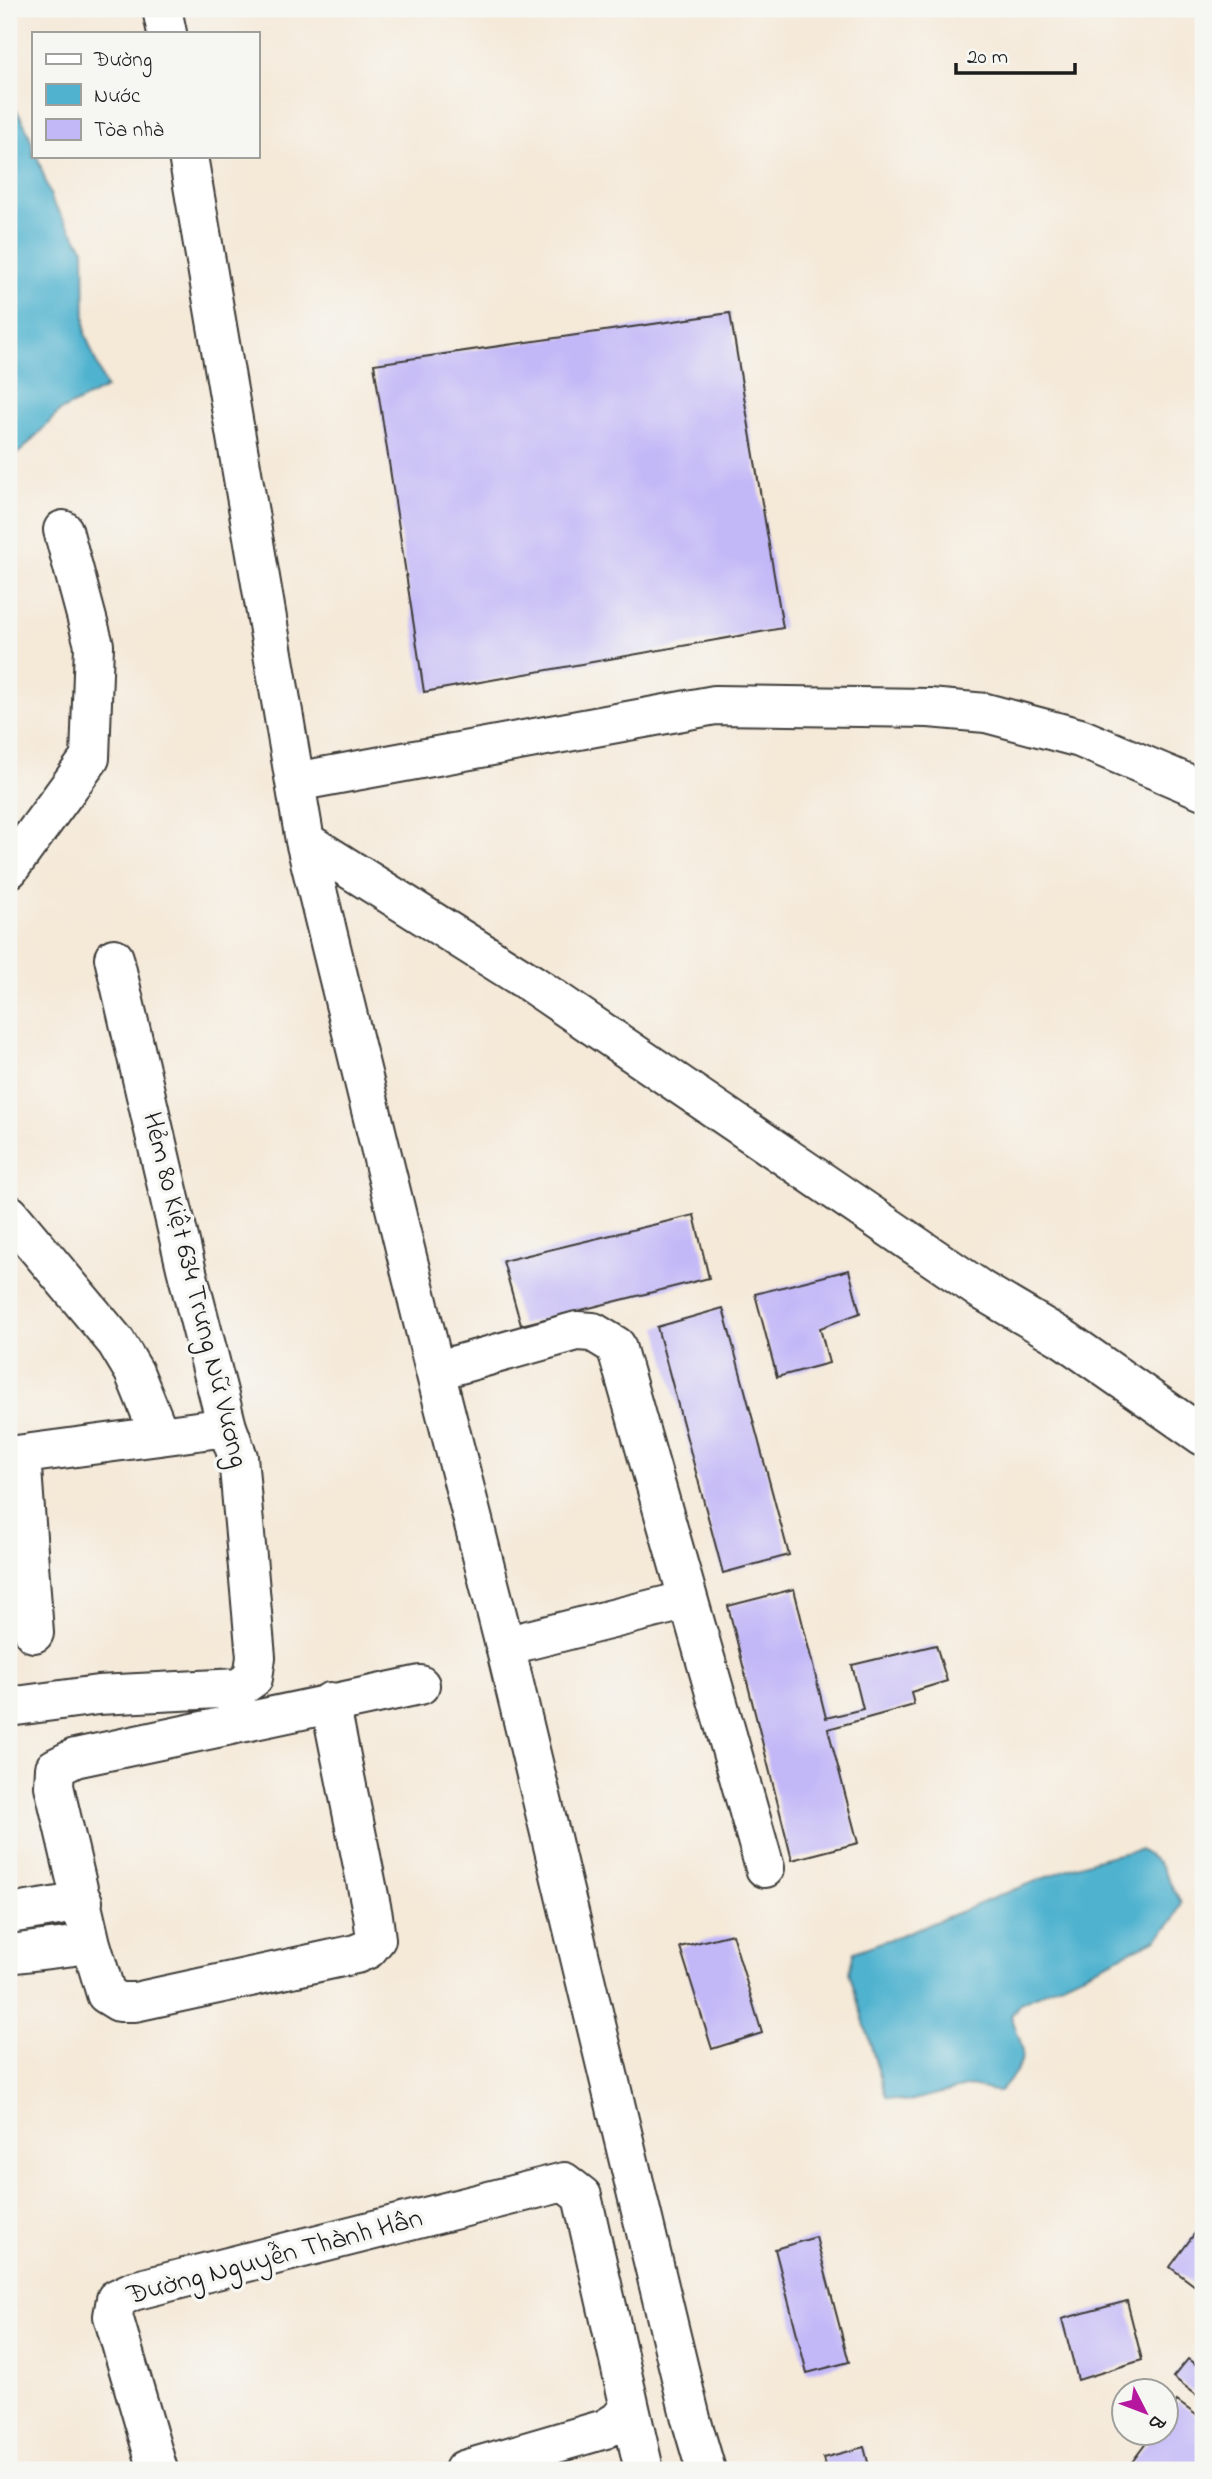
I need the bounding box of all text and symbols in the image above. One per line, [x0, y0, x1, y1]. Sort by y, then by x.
legend [32, 32, 259, 158]
scale bar [956, 32, 1076, 76]
text: 20 m [967, 43, 1008, 73]
text: Đường [93, 46, 152, 78]
text: Nước [94, 82, 141, 112]
text: Tòa nhà [94, 116, 164, 146]
street label: Hẻm 80 Kiệt 634 Trưng Nữ Vương [130, 1108, 258, 1472]
street label: Đường Nguyễn Thành Hân [122, 2199, 427, 2317]
north arrow [1110, 2378, 1180, 2448]
text: B [1141, 2407, 1171, 2436]

